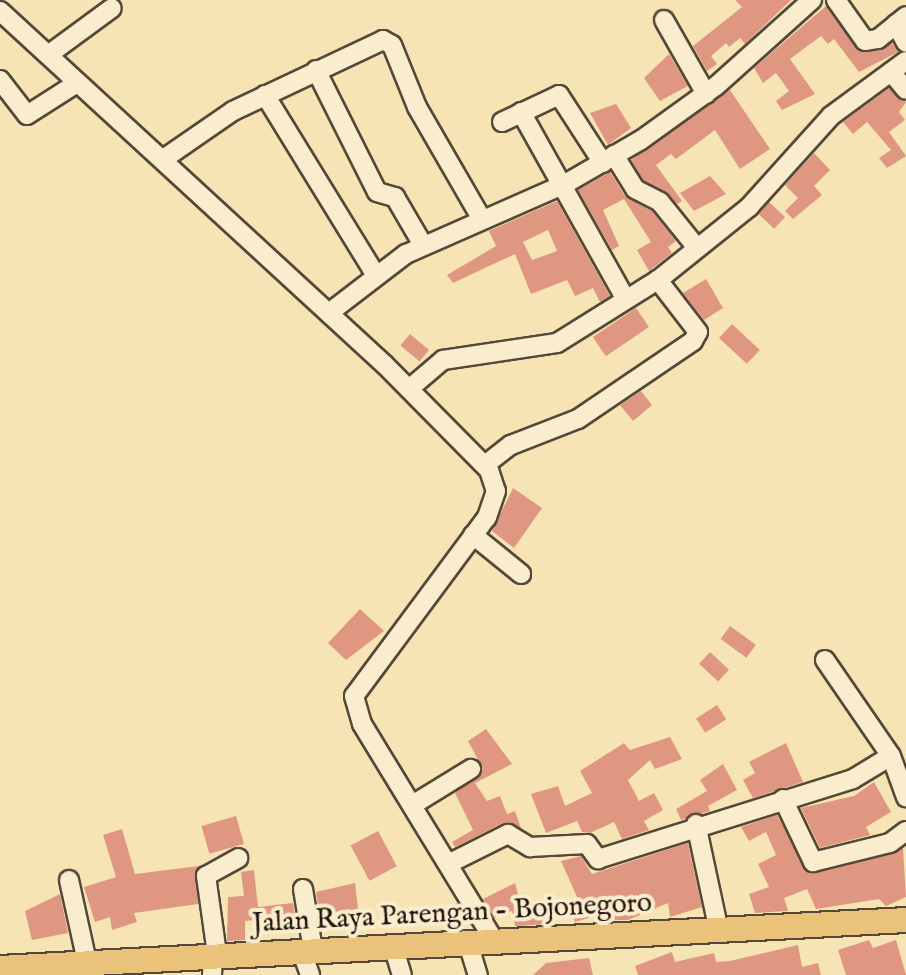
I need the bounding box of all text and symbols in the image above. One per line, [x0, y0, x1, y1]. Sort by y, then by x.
street label: Jalan Raya Parengan - Bojonegoro [251, 887, 653, 941]

